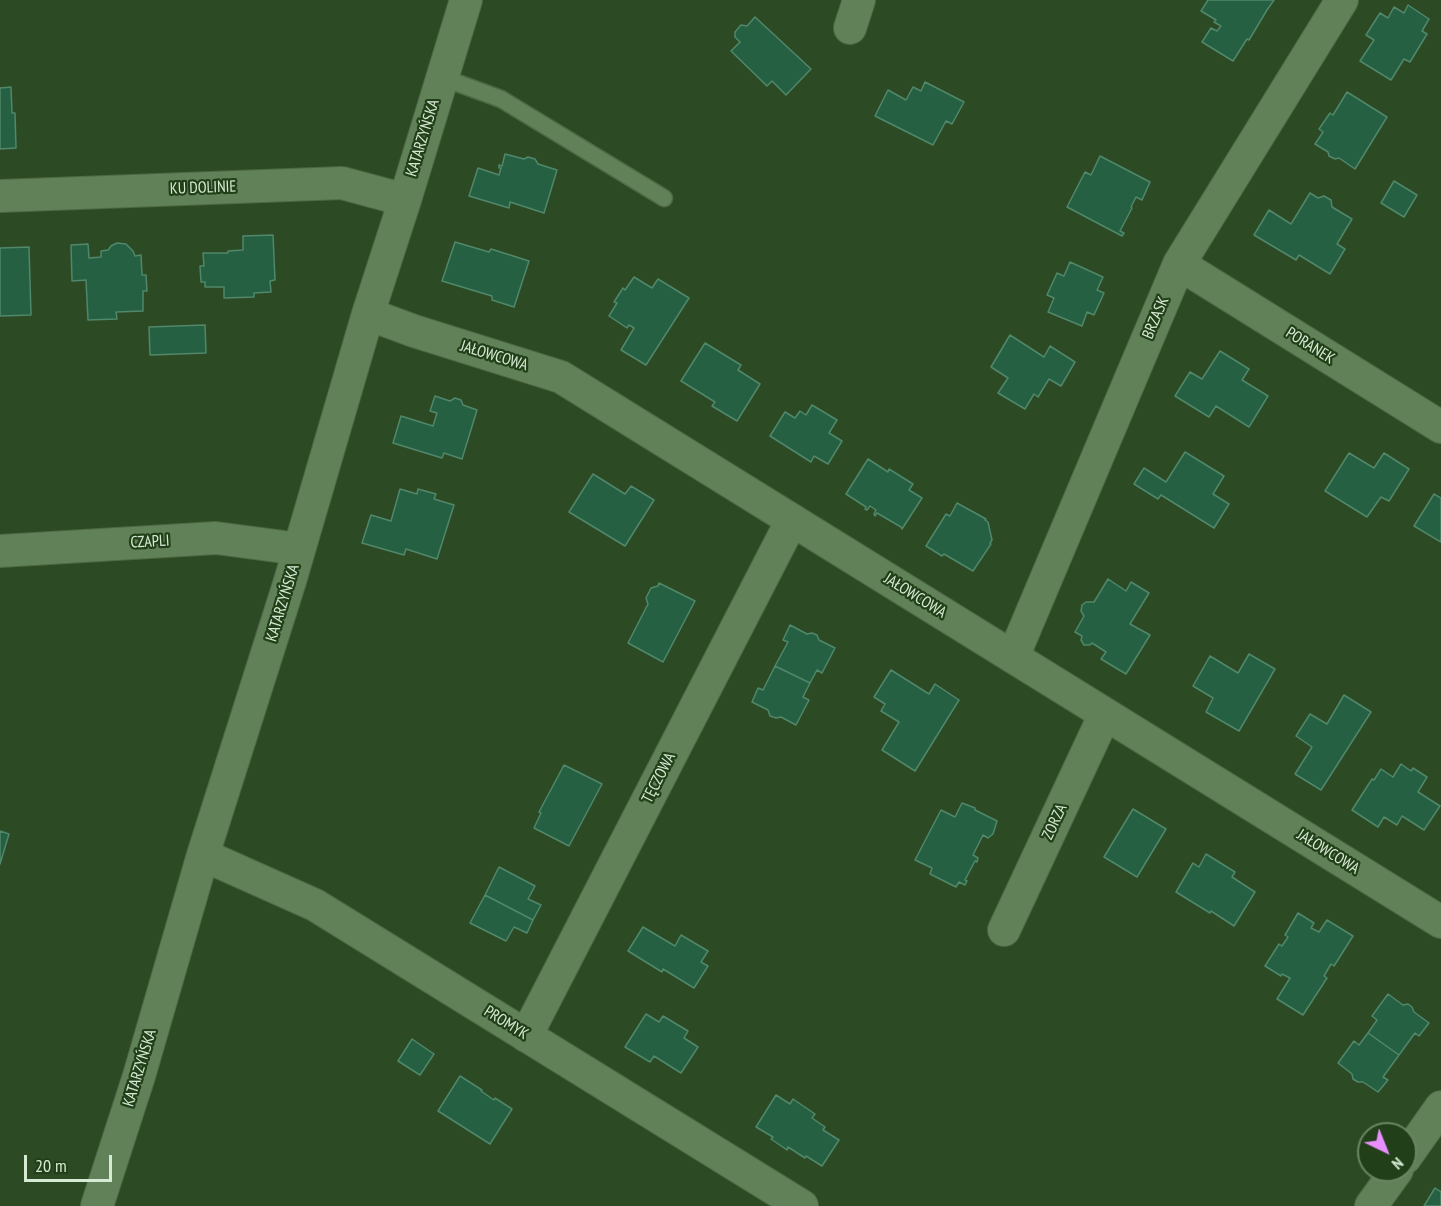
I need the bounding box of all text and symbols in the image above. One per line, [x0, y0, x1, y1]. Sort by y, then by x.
street label: KATARZYŃSKA [402, 97, 444, 179]
street label: KU DOLINIE [170, 177, 236, 199]
street label: BRZASK [1139, 294, 1173, 342]
street label: PORANEK [1282, 324, 1338, 368]
street label: JAŁOWCOWA [458, 337, 530, 375]
street label: CZAPLI [130, 531, 170, 553]
street label: KATARZYŃSKA [262, 562, 304, 644]
street label: JAŁOWCOWA [880, 569, 950, 623]
street label: TĘCZOWA [638, 750, 680, 806]
street label: ZORZA [1038, 801, 1072, 843]
street label: JAŁOWCOWA [1293, 825, 1363, 879]
street label: PROMYK [480, 1002, 532, 1044]
street label: KATARZYŃSKA [119, 1027, 161, 1109]
north arrow [1357, 1122, 1417, 1182]
scale bar [27, 1143, 116, 1181]
text: N [1388, 1153, 1408, 1174]
text: 20 m [35, 1154, 67, 1177]

